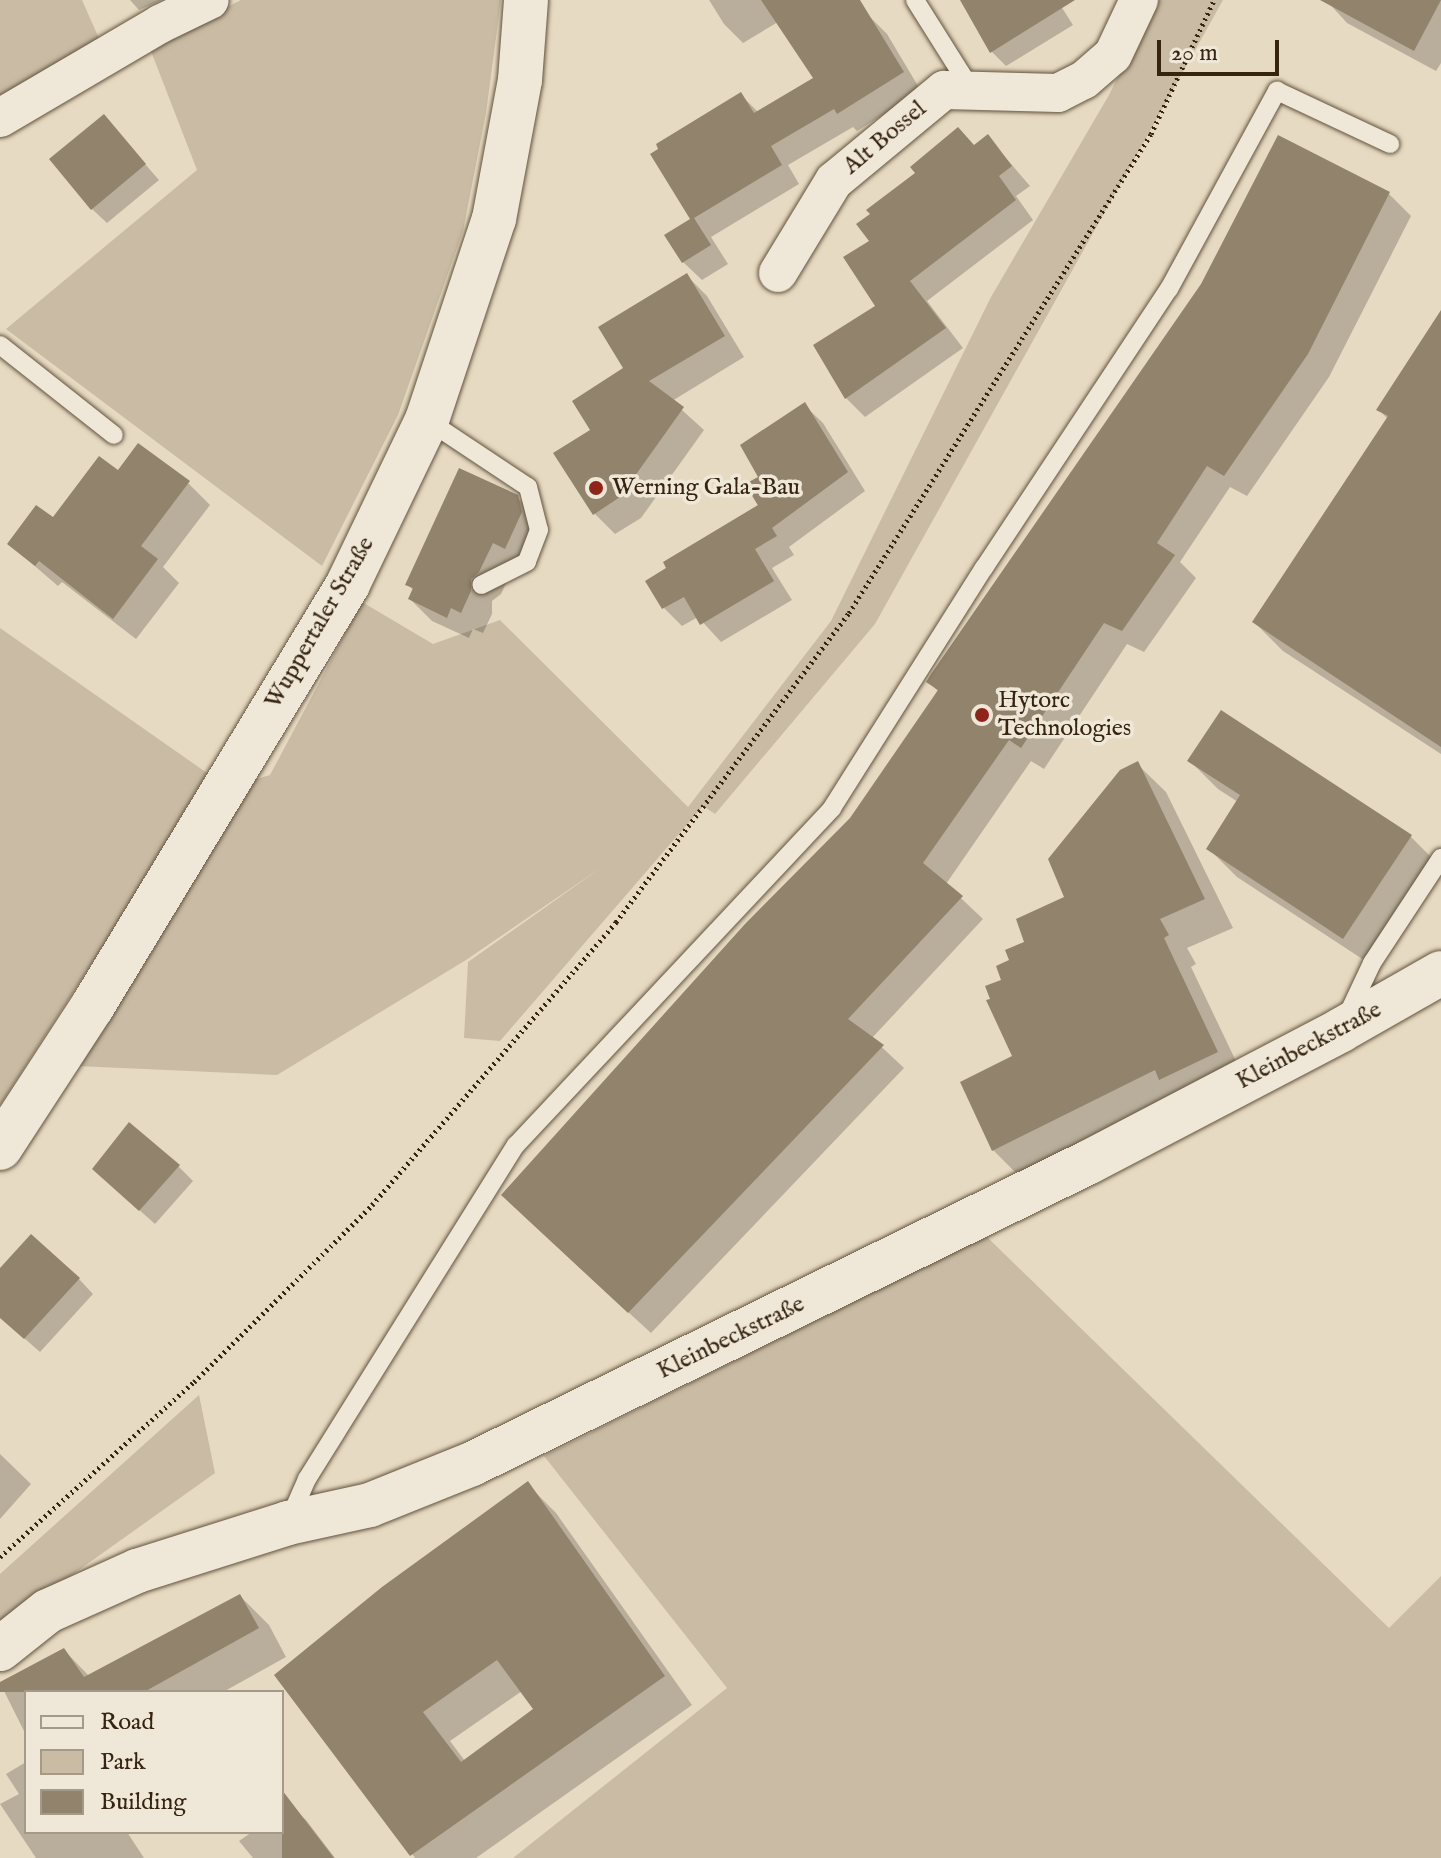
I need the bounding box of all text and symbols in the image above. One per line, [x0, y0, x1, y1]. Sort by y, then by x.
scale bar [1161, 24, 1283, 74]
text: 20 m [1171, 38, 1218, 69]
street label: Alt Bossel [838, 95, 932, 181]
place label: Werning Gala-Bau [612, 474, 800, 502]
marker: Werning Gala-Bau [587, 479, 605, 497]
street label: Wuppertaler Straße [259, 532, 381, 714]
place label: Hytorc Technologies [998, 687, 1131, 743]
marker: Hytorc Technologies [973, 706, 991, 724]
street label: Kleinbeckstraße [1232, 996, 1386, 1096]
street label: Kleinbeckstraße [653, 1290, 809, 1386]
legend [24, 1690, 284, 1834]
text: Road [100, 1707, 154, 1738]
text: Park [100, 1747, 146, 1778]
text: Building [100, 1787, 186, 1818]

